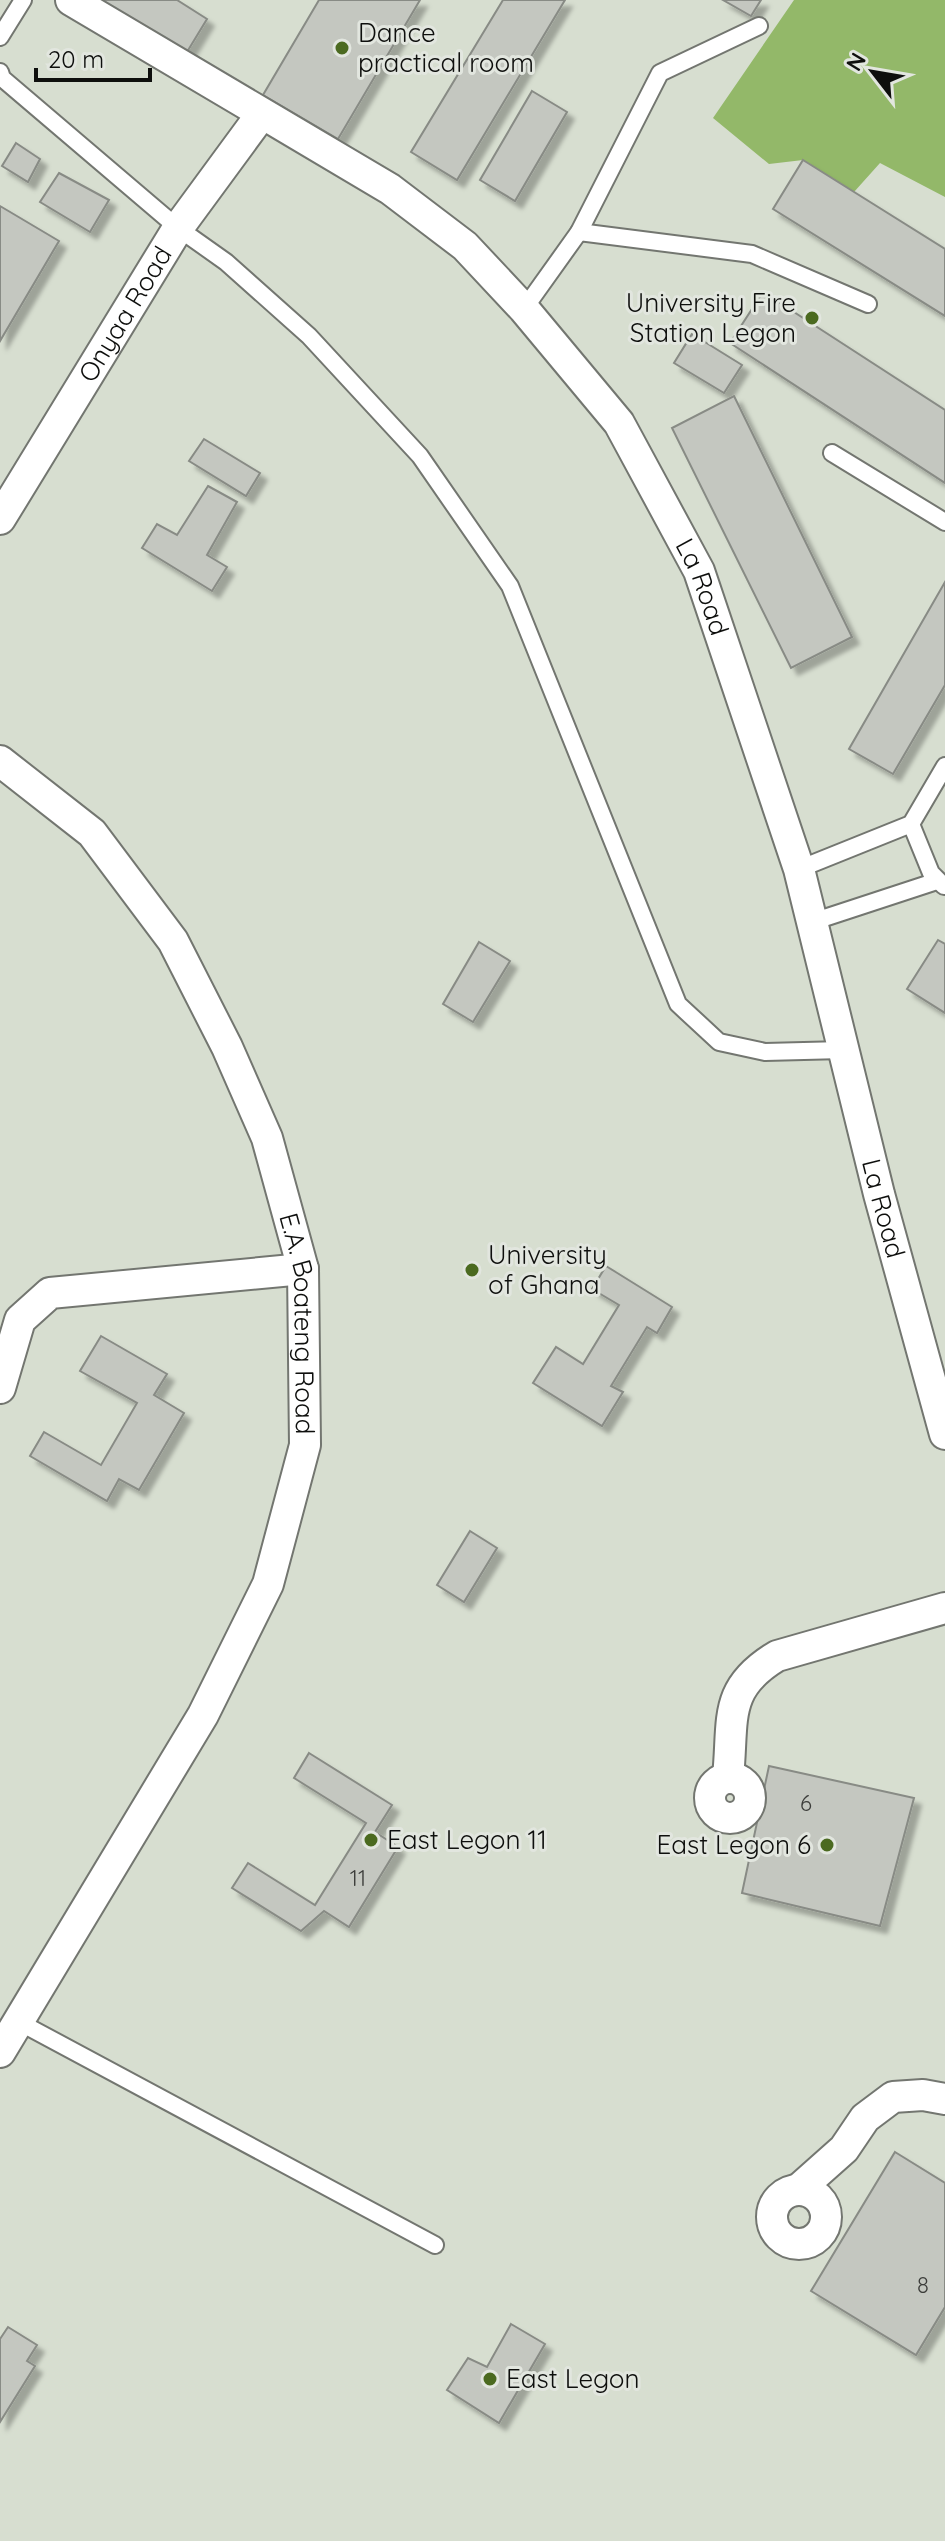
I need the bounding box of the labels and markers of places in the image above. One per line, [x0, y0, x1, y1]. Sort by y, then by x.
place label: Dance practical room [358, 16, 534, 79]
marker: Dance practical room [333, 39, 351, 57]
place label: University Fire Station Legon [626, 286, 796, 349]
marker: University Fire Station Legon [803, 309, 821, 327]
place label: University of Ghana [488, 1238, 607, 1301]
marker: University of Ghana [463, 1261, 481, 1279]
place label: East Legon 11 [387, 1823, 547, 1856]
place label: East Legon 6 [656, 1828, 811, 1861]
marker: East Legon 11 [362, 1831, 380, 1849]
marker: East Legon 6 [818, 1836, 836, 1854]
place label: East Legon [506, 2362, 639, 2395]
marker: East Legon [481, 2370, 499, 2388]

